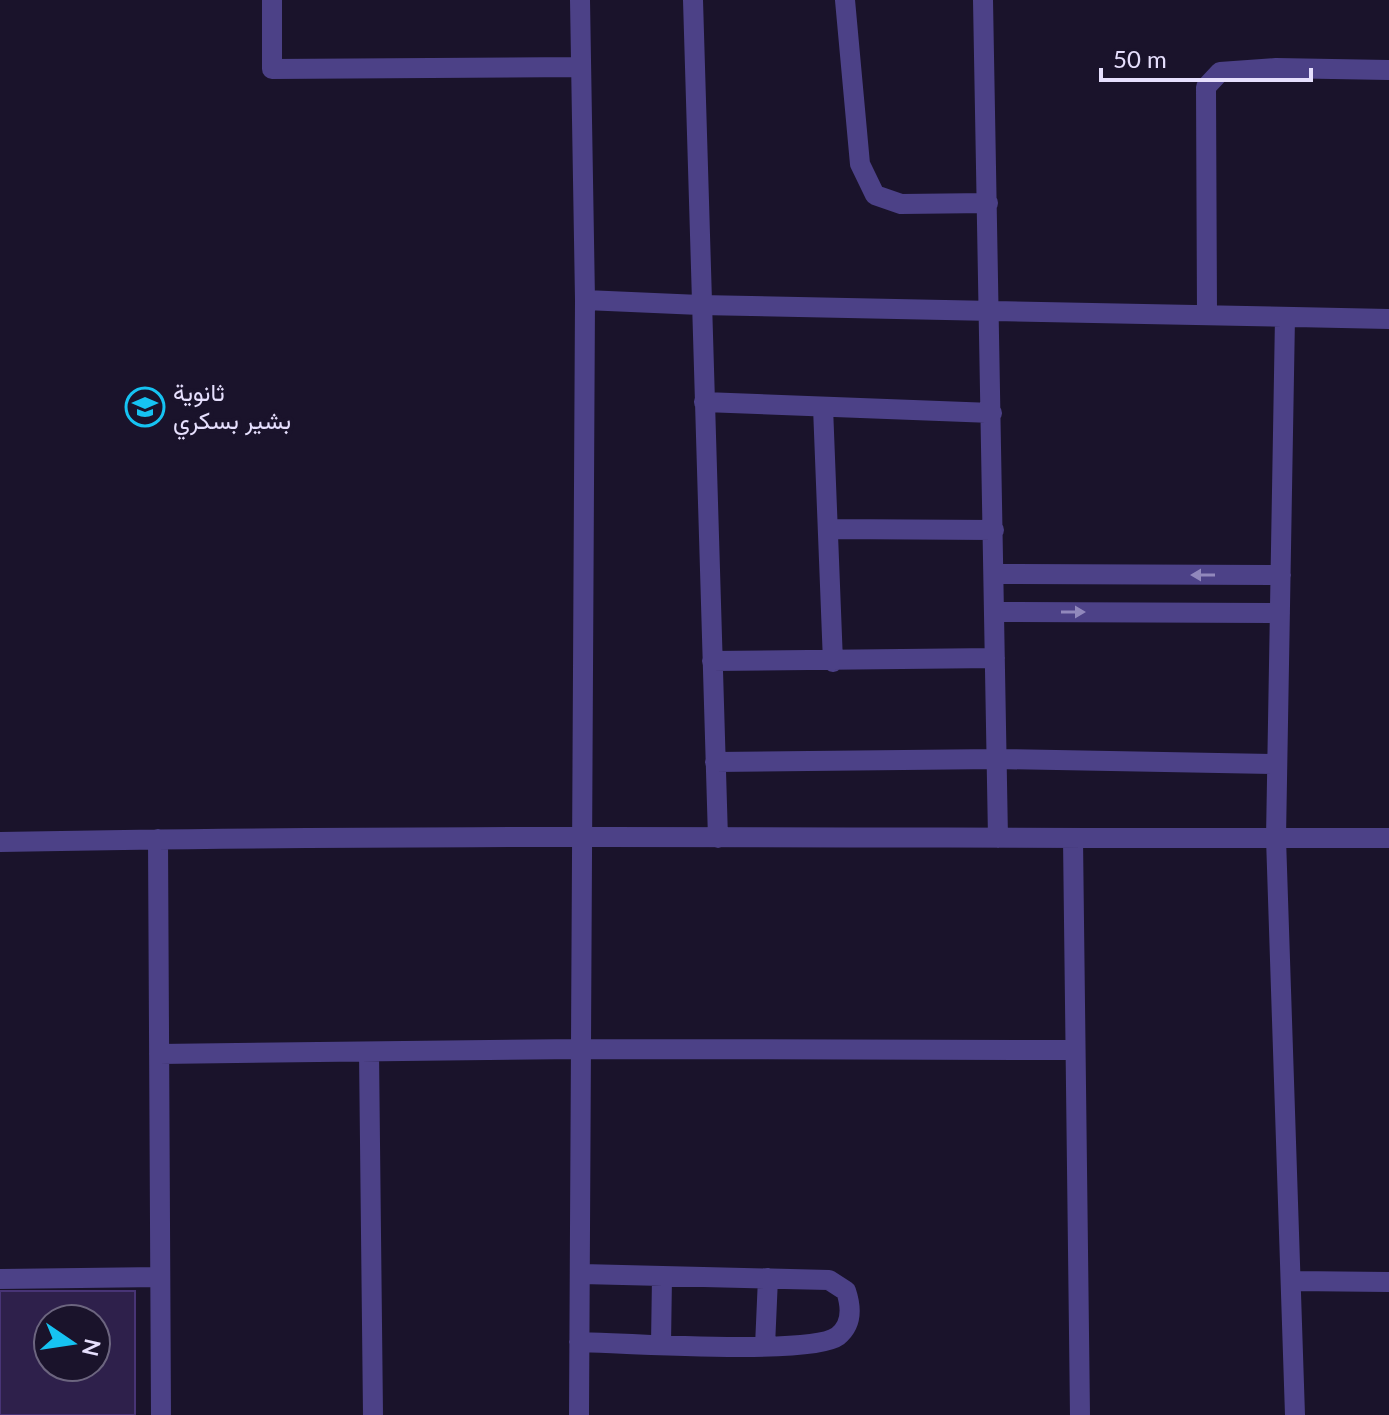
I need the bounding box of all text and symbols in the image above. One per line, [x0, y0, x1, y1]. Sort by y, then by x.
scale bar [1101, 32, 1311, 82]
text: 50 m [1113, 44, 1167, 73]
place label: ثانوية بشير بسكري [173, 377, 291, 440]
school or university icon: ثانوية بشير بسكري [124, 386, 166, 428]
one-way arrow [1190, 569, 1215, 581]
one-way arrow [1061, 606, 1086, 618]
north arrow [32, 1303, 112, 1383]
text: N [77, 1336, 107, 1359]

